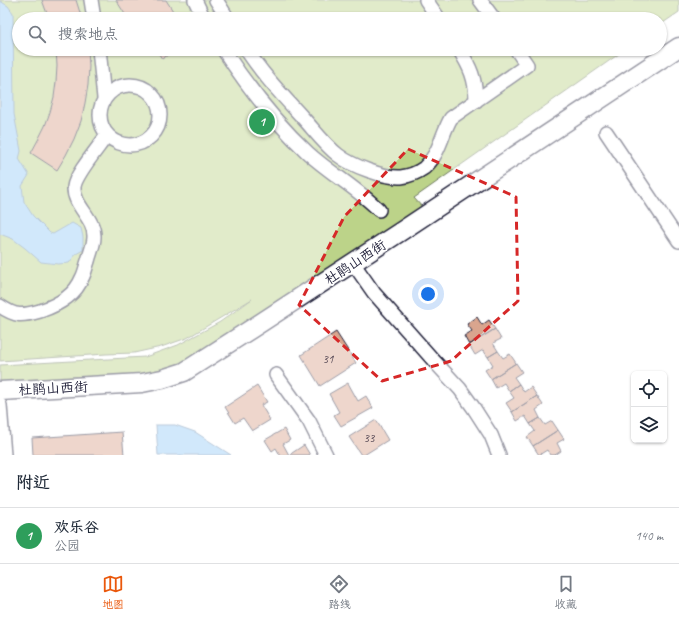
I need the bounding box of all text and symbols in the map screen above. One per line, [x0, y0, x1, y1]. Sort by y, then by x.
search box [12, 12, 667, 56]
icon: search [26, 23, 48, 45]
text: 搜索地点 [58, 25, 118, 44]
pin: 1 [249, 107, 275, 137]
street label: 杜鹃山西街 [321, 236, 389, 289]
your location [418, 284, 438, 304]
house number: 31 [323, 351, 334, 367]
map controls [631, 371, 667, 443]
button: locate [631, 371, 667, 407]
street label: 杜鹃山西街 [18, 378, 88, 399]
button: layers [631, 407, 667, 443]
house number: 33 [364, 430, 376, 446]
text: 附近 [16, 472, 50, 493]
text: 欢乐谷 [54, 518, 99, 537]
text: 1 [26, 528, 32, 544]
text: 140 m [635, 528, 663, 544]
text: 公园 [54, 538, 80, 554]
tab: 地图 [102, 573, 124, 611]
tab: 路线 [328, 573, 350, 611]
tab: 收藏 [555, 573, 577, 611]

